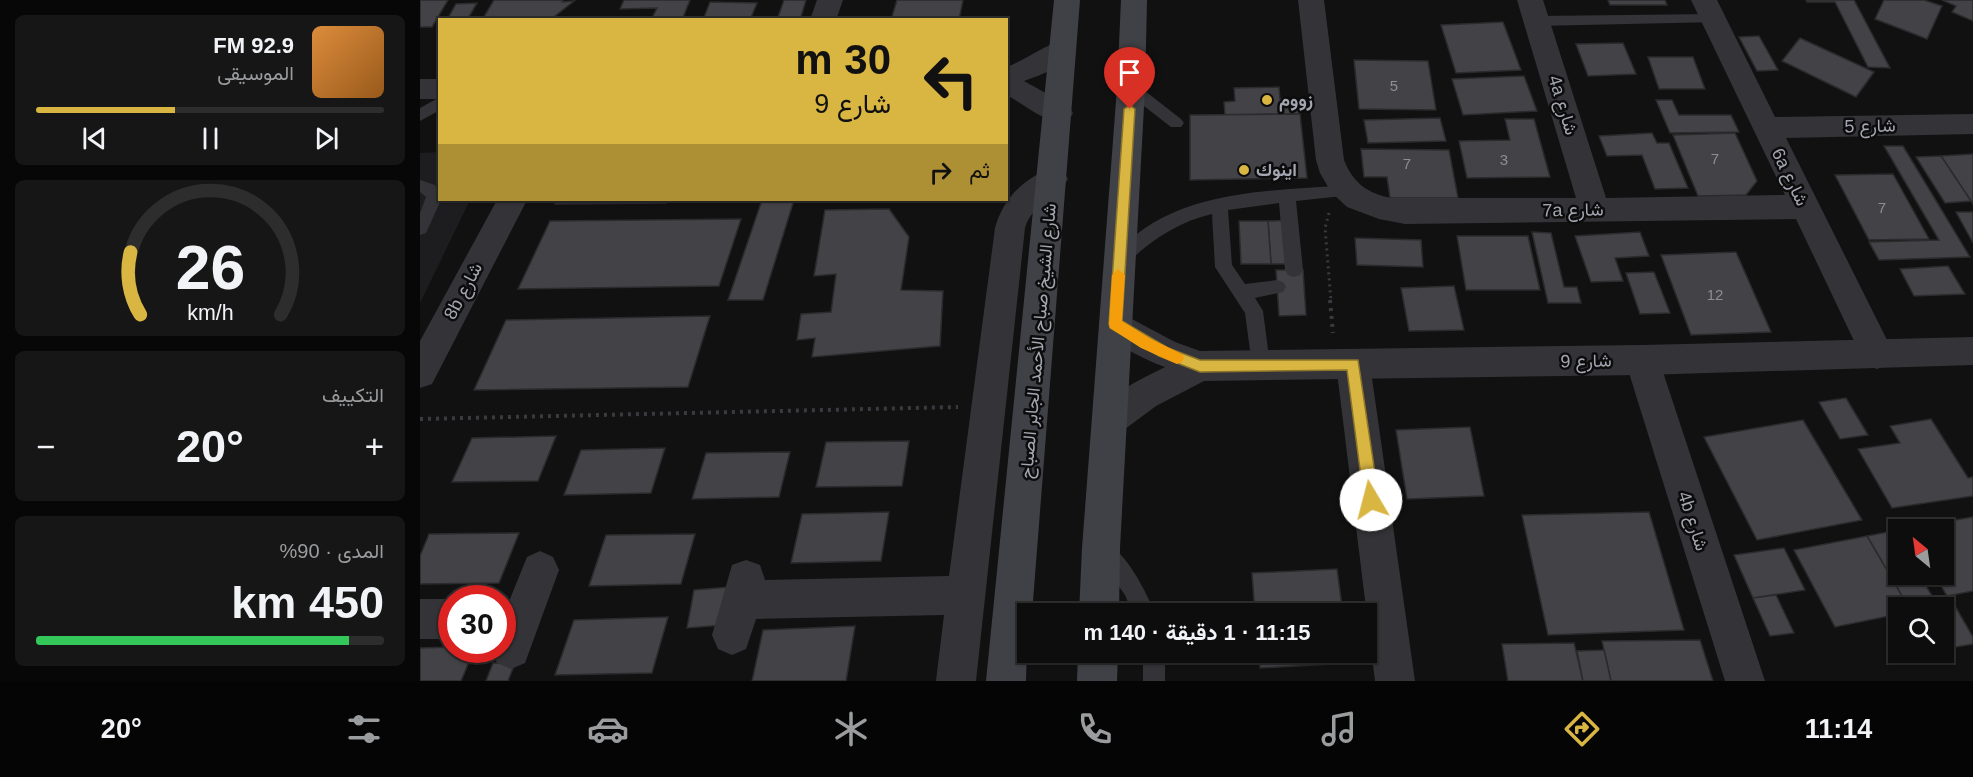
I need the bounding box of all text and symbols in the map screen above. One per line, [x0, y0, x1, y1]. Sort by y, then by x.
text: 92.9 FM [213, 33, 294, 58]
text: 30 m [795, 36, 891, 83]
icon: left [912, 42, 990, 120]
pin [1104, 47, 1155, 109]
icon: arrive [1113, 56, 1146, 89]
text: الموسيقى [217, 62, 294, 84]
street label: 4a شارع [1543, 73, 1582, 138]
house number: 5 [1390, 77, 1398, 94]
text: شارع 9 [814, 89, 891, 119]
place label: زووم [1279, 90, 1313, 112]
marker: زووم [1260, 93, 1274, 107]
street label: شارع 5 [1844, 116, 1896, 138]
icon: previous [78, 122, 111, 155]
icon: pause [194, 122, 227, 155]
icon: next [310, 122, 343, 155]
street label: 6a شارع [1766, 145, 1812, 210]
house number: 7 [1711, 150, 1719, 167]
house number: 3 [1500, 151, 1508, 168]
house number: 7 [1403, 155, 1411, 172]
icon: right [924, 156, 957, 189]
text: ثم [969, 158, 990, 183]
place label: اينوك [1256, 160, 1297, 181]
marker: اينوك [1237, 163, 1251, 177]
street label: 7a شارع [1542, 199, 1604, 223]
house number: 7 [1878, 199, 1886, 216]
street label: شارع الشيخ صباح الأحمد الجابر الصباح [1016, 202, 1062, 480]
text: 26 [175, 233, 245, 302]
street label: 8b شارع [440, 259, 488, 324]
house number: 12 [1707, 286, 1723, 303]
text: km/h [187, 301, 233, 325]
street label: شارع 9 [1560, 351, 1612, 373]
text: التكييف [322, 384, 384, 406]
text: 20° [176, 421, 244, 472]
text: − [36, 428, 55, 465]
text: + [365, 428, 384, 465]
position arrow [1339, 468, 1403, 532]
street label: 4b شارع [1672, 489, 1712, 554]
north arrow [1888, 519, 1954, 585]
map controls [1888, 519, 1954, 663]
text: المدى · 90% [280, 540, 384, 562]
text: 450 km [231, 577, 384, 628]
speed limit sign: 30 [438, 585, 516, 663]
button: search [1888, 597, 1954, 663]
text: 11:15 · 1 دقيقة · 140 m [1084, 620, 1310, 645]
icon: filters [343, 708, 385, 750]
icon: car [587, 708, 629, 750]
icon: climate [830, 708, 872, 750]
icon: phone [1074, 708, 1116, 750]
icon: music [1318, 708, 1360, 750]
icon: directions [1561, 708, 1603, 750]
text: 20° [101, 714, 142, 744]
text: 11:14 [1805, 714, 1872, 744]

